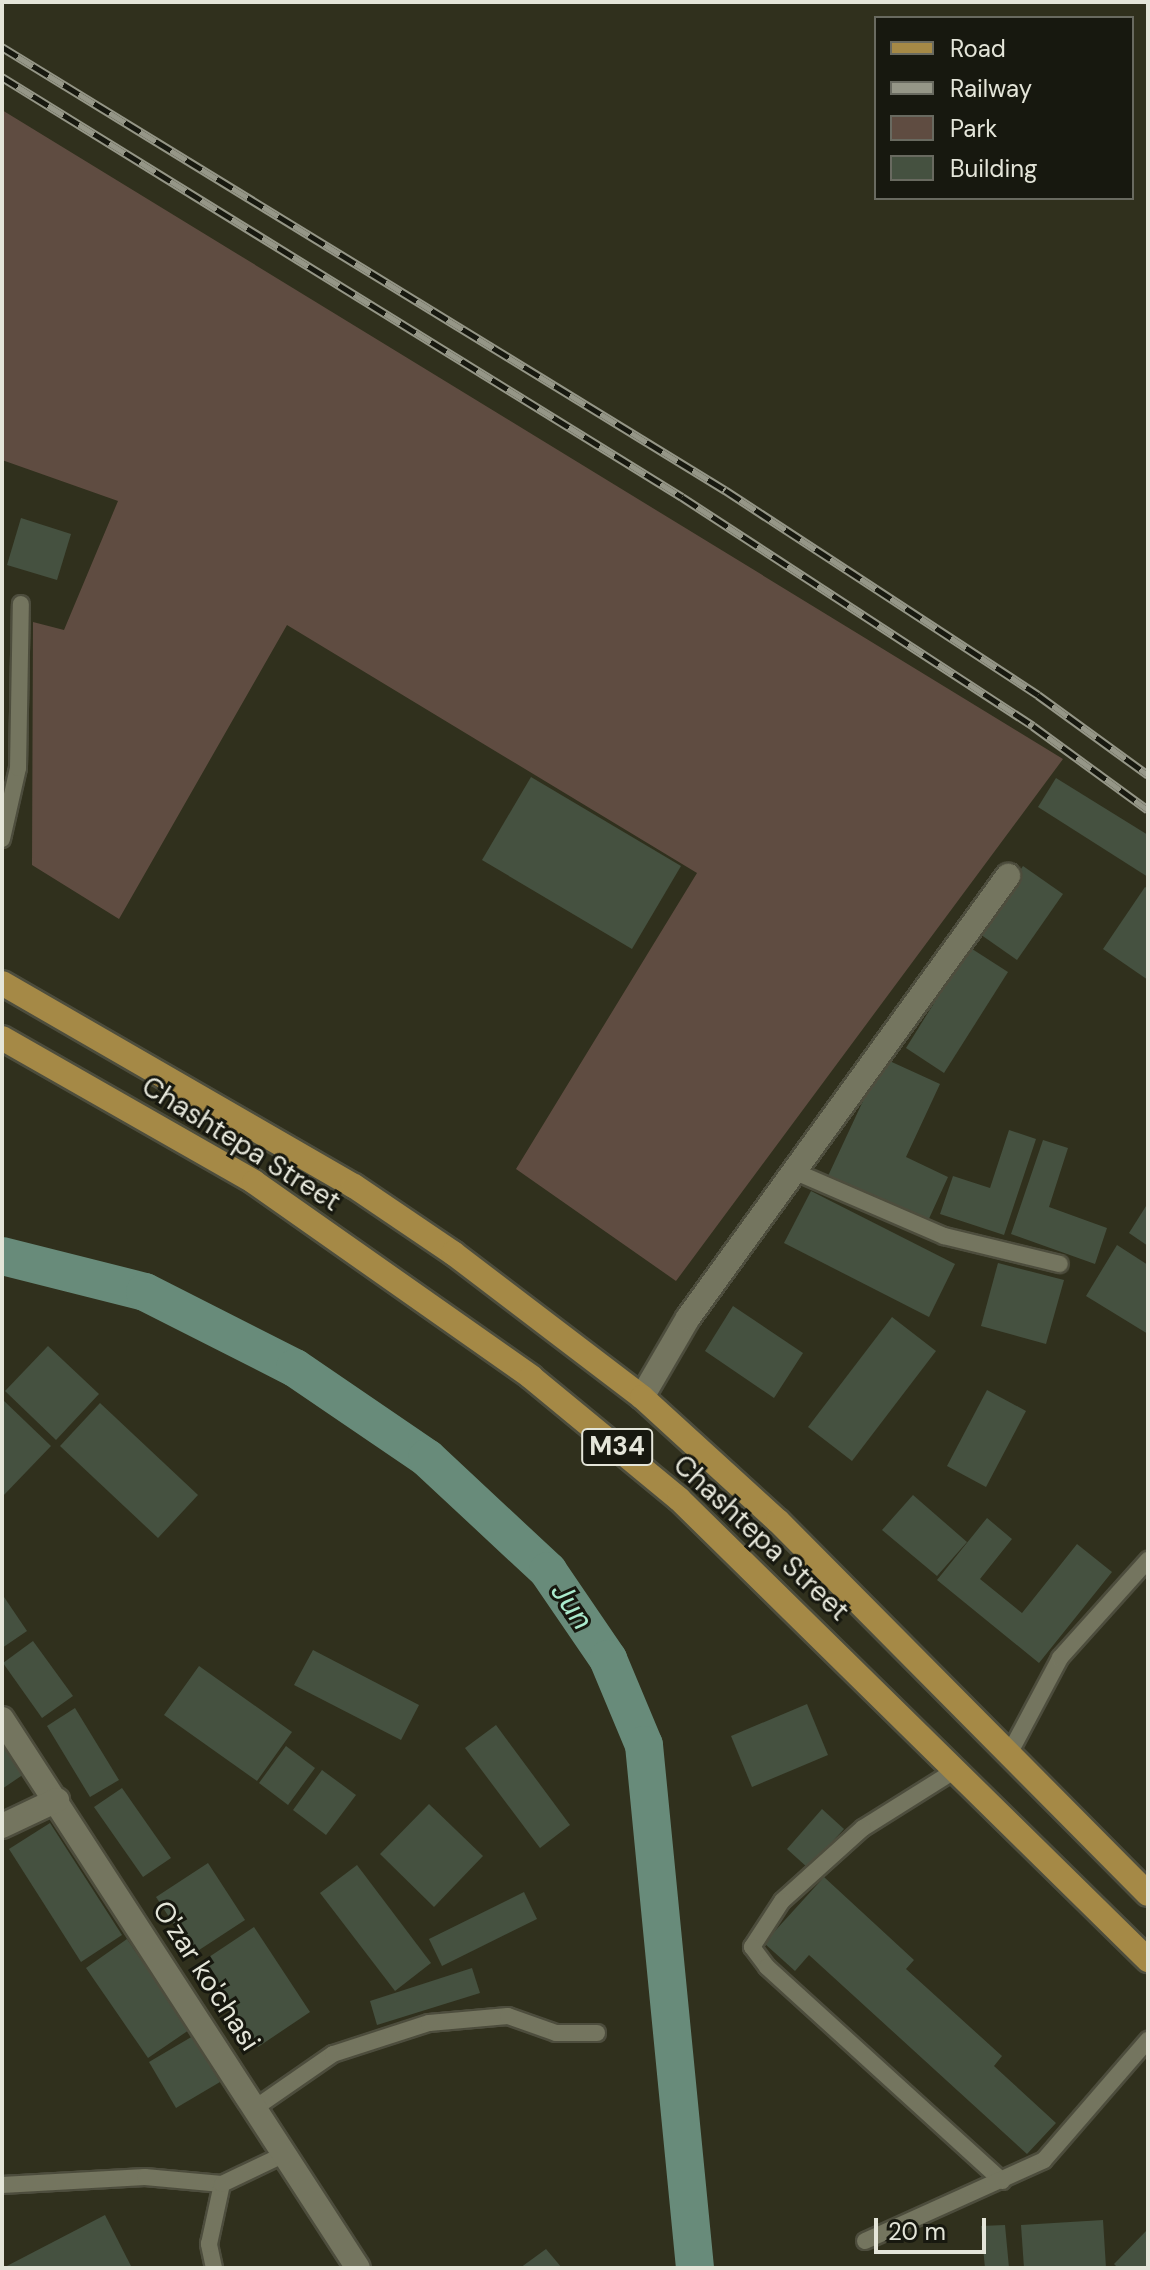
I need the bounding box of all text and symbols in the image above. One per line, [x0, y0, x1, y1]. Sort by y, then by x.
legend [874, 16, 1134, 200]
text: Road [950, 33, 1006, 64]
text: Railway [950, 73, 1032, 104]
text: Park [950, 113, 997, 144]
text: Building [950, 153, 1037, 184]
street label: Chashtepa Street [136, 1069, 346, 1219]
road number: M34 [581, 1425, 653, 1469]
street label: Chashtepa Street [666, 1448, 856, 1628]
water label: Jun [543, 1576, 601, 1636]
street label: O'zar ko'chasi [145, 1895, 267, 2057]
scale bar [878, 2202, 990, 2252]
text: 20 m [888, 2216, 946, 2247]

